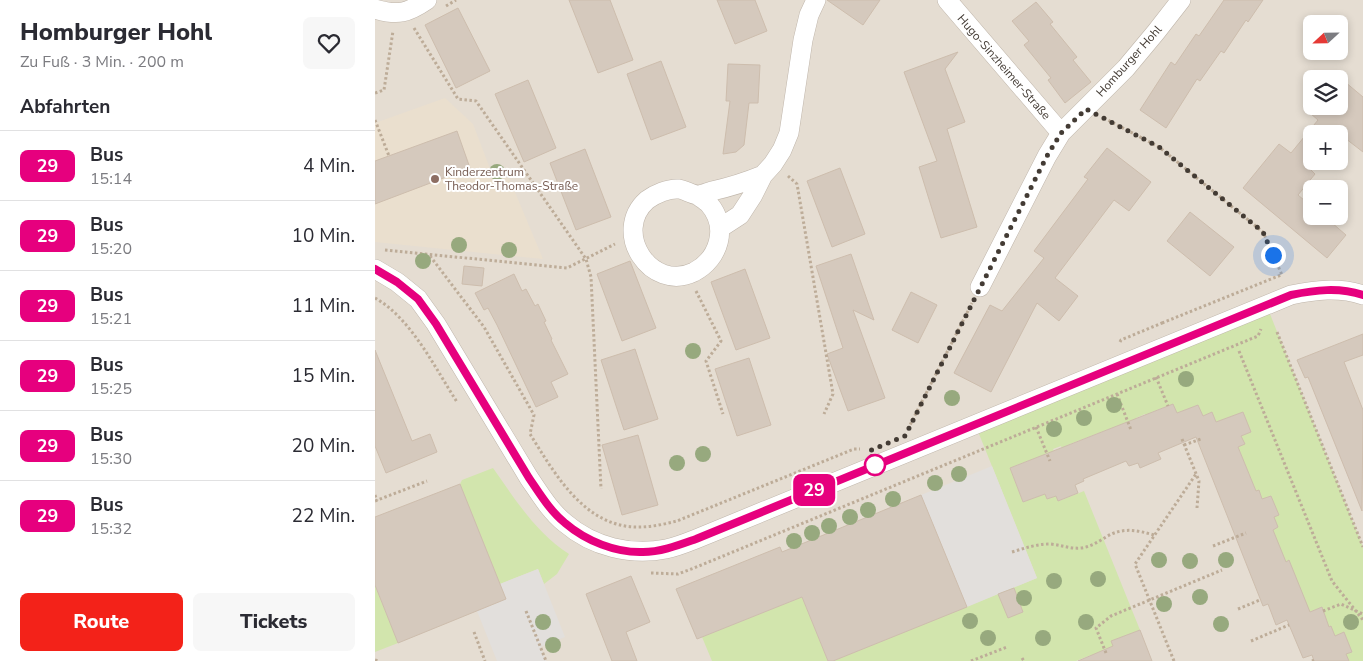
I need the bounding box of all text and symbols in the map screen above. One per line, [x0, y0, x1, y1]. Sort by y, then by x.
street label: Hugo-Sinzheimer-Straße [954, 11, 1054, 123]
north arrow [1303, 15, 1347, 60]
map controls [1303, 15, 1348, 225]
text: Homburger Hohl [20, 16, 212, 48]
button: heart [303, 17, 355, 69]
street label: Homburger Hohl [1093, 22, 1166, 100]
text: Zu Fuß · 3 Min. · 200 m [20, 51, 184, 73]
button: layers [1303, 70, 1348, 115]
text: Abfahrten [20, 94, 110, 120]
button: + [1303, 125, 1348, 170]
text: Bus [90, 142, 123, 168]
text: 4 Min. [303, 153, 355, 179]
text: 29 [37, 154, 58, 178]
place label: Kinderzentrum Theodor-Thomas-Straße [445, 164, 578, 194]
text: 15:14 [90, 168, 132, 190]
marker: Kinderzentrum Theodor-Thomas-Straße [429, 173, 441, 185]
button: − [1303, 180, 1348, 225]
text: Bus [90, 212, 123, 238]
text: 10 Min. [292, 223, 355, 249]
text: 29 [37, 224, 58, 248]
text: 15:20 [90, 238, 132, 260]
your location [1261, 243, 1286, 268]
text: Bus [90, 282, 123, 308]
text: 11 Min. [292, 293, 355, 319]
text: 29 [37, 294, 58, 318]
text: 15:21 [90, 308, 132, 330]
text: Bus [90, 352, 123, 378]
text: 15 Min. [292, 363, 355, 389]
text: 29 [37, 364, 58, 388]
text: 15:25 [90, 378, 132, 400]
text: Bus [90, 422, 123, 448]
text: 20 Min. [292, 433, 355, 459]
text: 29 [37, 434, 58, 458]
text: 15:30 [90, 448, 132, 470]
unlabelled marker [864, 454, 886, 476]
line badge: 29 [791, 474, 837, 506]
text: 29 [803, 478, 825, 502]
text: Bus [90, 492, 123, 518]
text: 22 Min. [292, 503, 355, 529]
text: 29 [37, 504, 58, 528]
text: 15:32 [90, 518, 132, 540]
button: Route [20, 593, 183, 651]
button: Tickets [193, 593, 355, 651]

